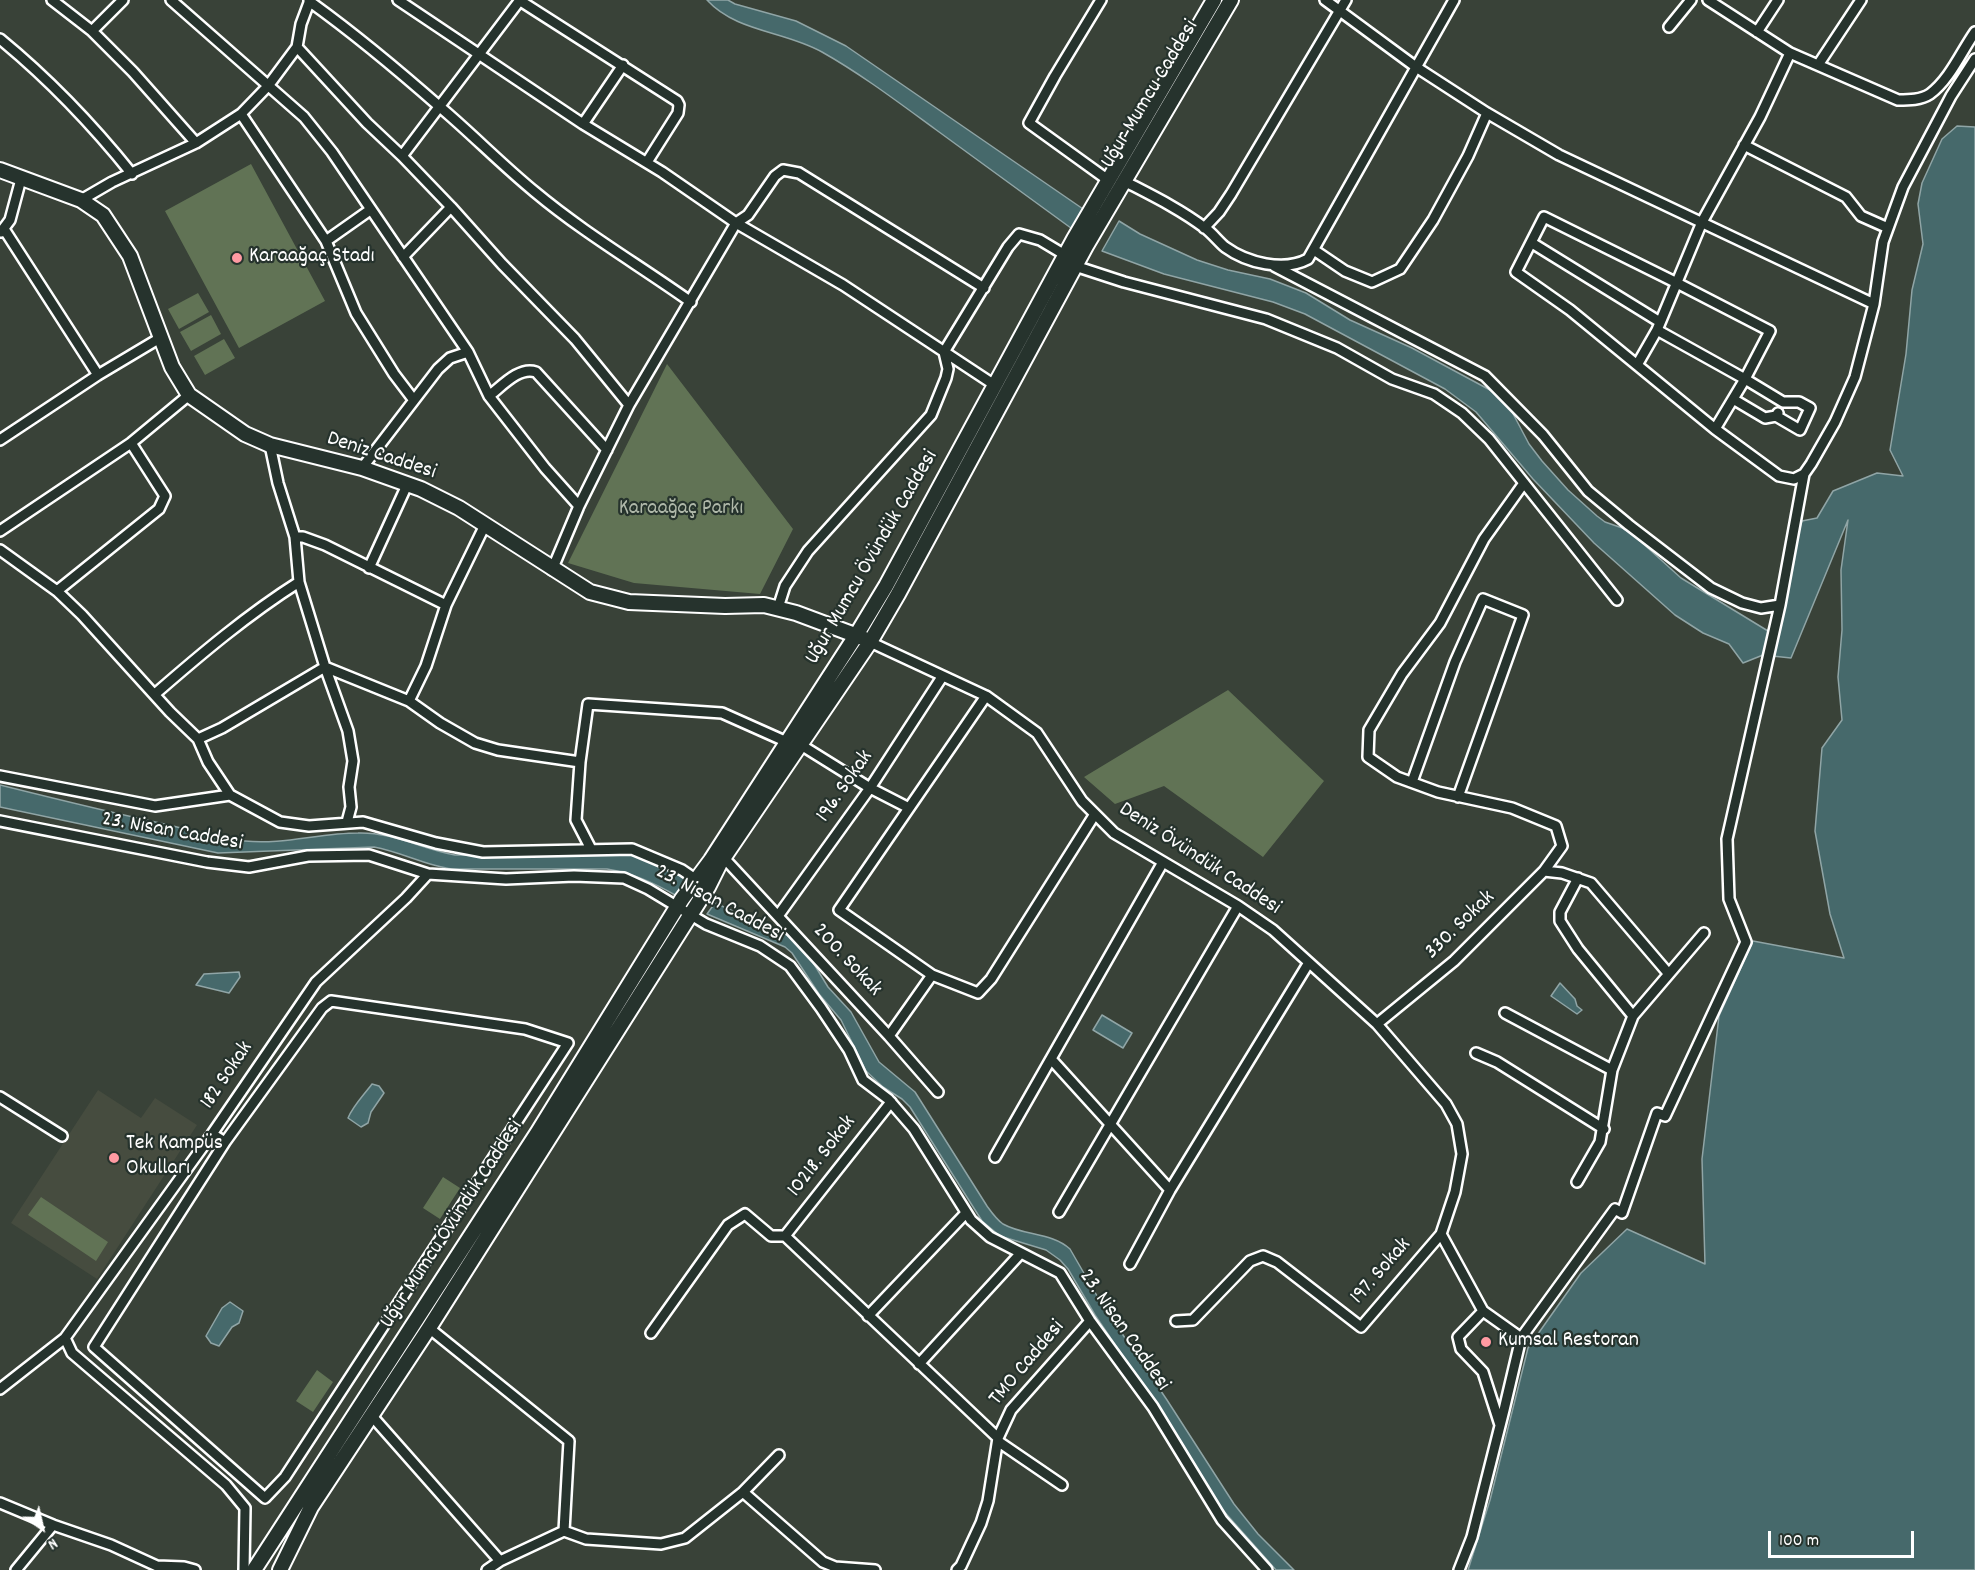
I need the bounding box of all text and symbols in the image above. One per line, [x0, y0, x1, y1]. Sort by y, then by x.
street label: Uğur Mumcu Caddesi [1096, 16, 1206, 174]
place label: Karaağaç Stadı [249, 245, 375, 271]
marker: Karaağaç Stadı [230, 251, 244, 265]
street label: Deniz Caddesi [323, 427, 439, 487]
street label: Uğur Mumcu Övündük Caddesi [801, 446, 945, 670]
park label: Karaağaç Parkı [619, 497, 743, 523]
street label: 196. Sokak [812, 746, 880, 828]
street label: Deniz Övündük Caddesi [1113, 798, 1285, 922]
street label: 23. Nisan Caddesi [100, 808, 244, 858]
street label: 23. Nisan Caddesi [650, 860, 788, 950]
street label: 330. Sokak [1420, 886, 1502, 966]
street label: 200. Sokak [806, 919, 886, 1003]
street label: 182 Sokak [196, 1037, 260, 1115]
street label: 10218. Sokak [783, 1111, 863, 1203]
street label: Uğur Mumcu Övündük Caddesi [376, 1116, 530, 1334]
place label: Tek Kampüs Okulları [126, 1132, 223, 1184]
marker: Tek Kampüs Okulları [107, 1151, 121, 1165]
street label: 197. Sokak [1346, 1233, 1418, 1311]
street label: 23. Nisan Caddesi [1071, 1265, 1175, 1397]
street label: TMO Caddesi [984, 1316, 1072, 1412]
place label: Kumsal Restoran [1498, 1329, 1639, 1355]
marker: Kumsal Restoran [1479, 1335, 1493, 1349]
north arrow [12, 1498, 72, 1558]
scale bar [1771, 1519, 1916, 1557]
text: 100 m [1779, 1529, 1819, 1554]
text: N [43, 1532, 62, 1555]

